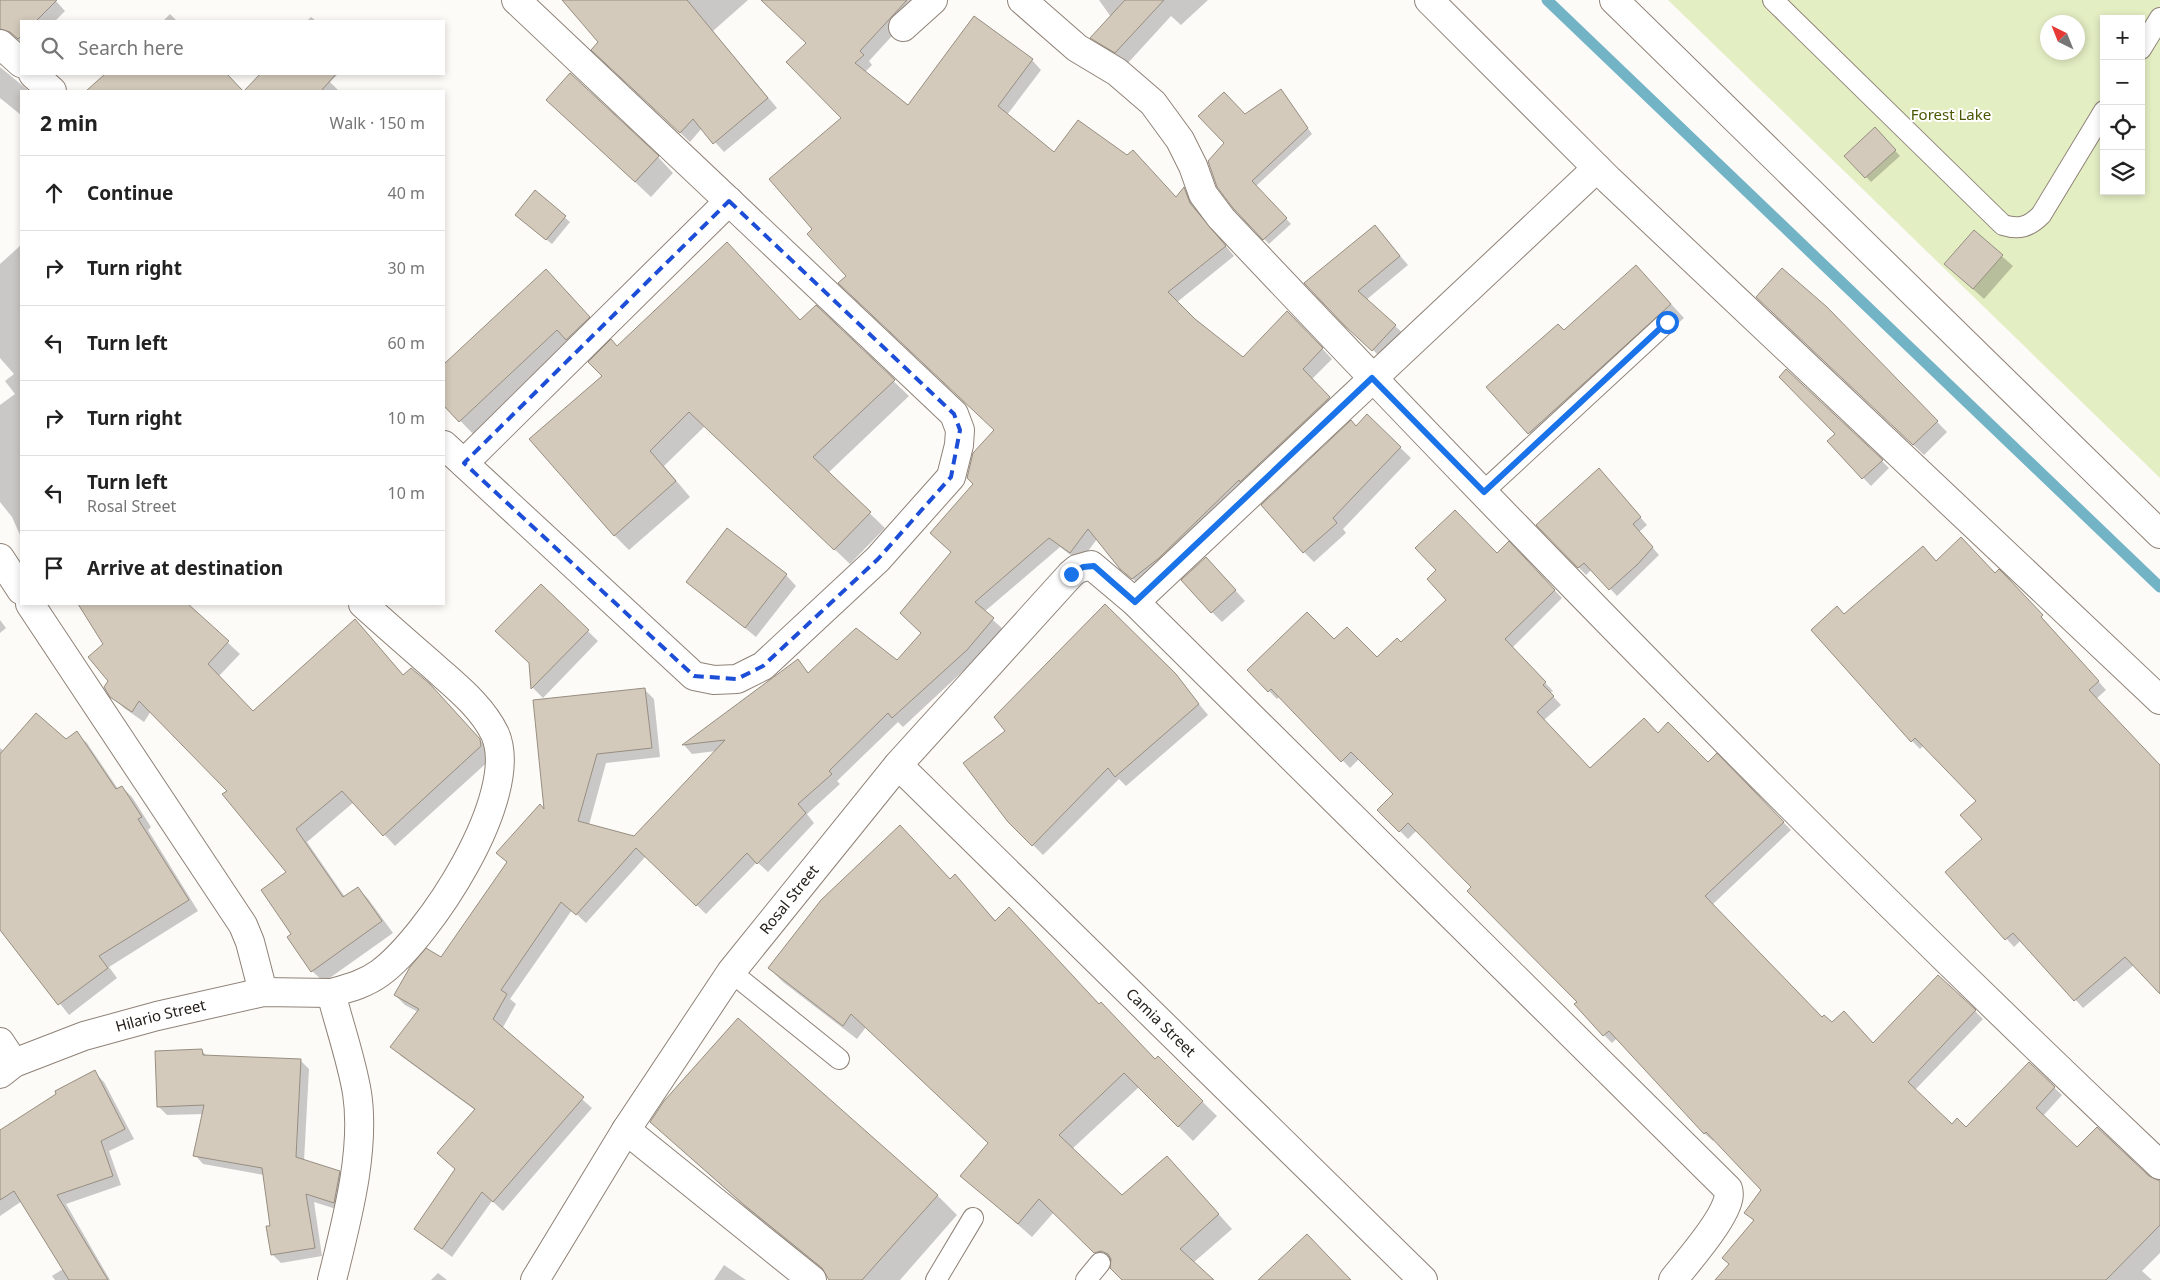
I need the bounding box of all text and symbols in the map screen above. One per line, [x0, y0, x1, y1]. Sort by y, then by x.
north arrow [2040, 15, 2085, 60]
map controls [2100, 15, 2145, 195]
button: + [2100, 15, 2145, 60]
search box [20, 20, 445, 75]
icon: search [38, 34, 66, 62]
text: Search here [78, 35, 184, 61]
button: − [2100, 60, 2145, 105]
park label: Forest Lake [1911, 104, 1991, 124]
button: locate [2100, 105, 2145, 150]
text: 2 min [40, 109, 98, 137]
text: Walk · 150 m [330, 112, 425, 134]
button: layers [2100, 150, 2145, 195]
icon: ahead [40, 179, 68, 207]
text: Continue [87, 180, 173, 206]
text: 40 m [388, 182, 425, 204]
icon: right [40, 254, 68, 282]
text: Turn right [87, 255, 182, 281]
text: 30 m [388, 257, 425, 279]
route start [1656, 311, 1679, 334]
icon: left [40, 329, 68, 357]
text: Turn left [87, 330, 168, 356]
text: 60 m [388, 332, 425, 354]
icon: right [40, 404, 68, 432]
text: Turn right [87, 405, 182, 431]
text: 10 m [388, 407, 425, 429]
text: Turn left [87, 469, 168, 495]
icon: left [40, 479, 68, 507]
text: 10 m [388, 482, 425, 504]
text: Rosal Street [87, 495, 176, 517]
icon: arrive [40, 554, 68, 582]
text: Arrive at destination [87, 555, 283, 581]
route end [1060, 563, 1083, 586]
street label: Rosal Street [754, 860, 823, 938]
street label: Camia Street [1122, 983, 1201, 1061]
street label: Hilario Street [113, 994, 208, 1036]

